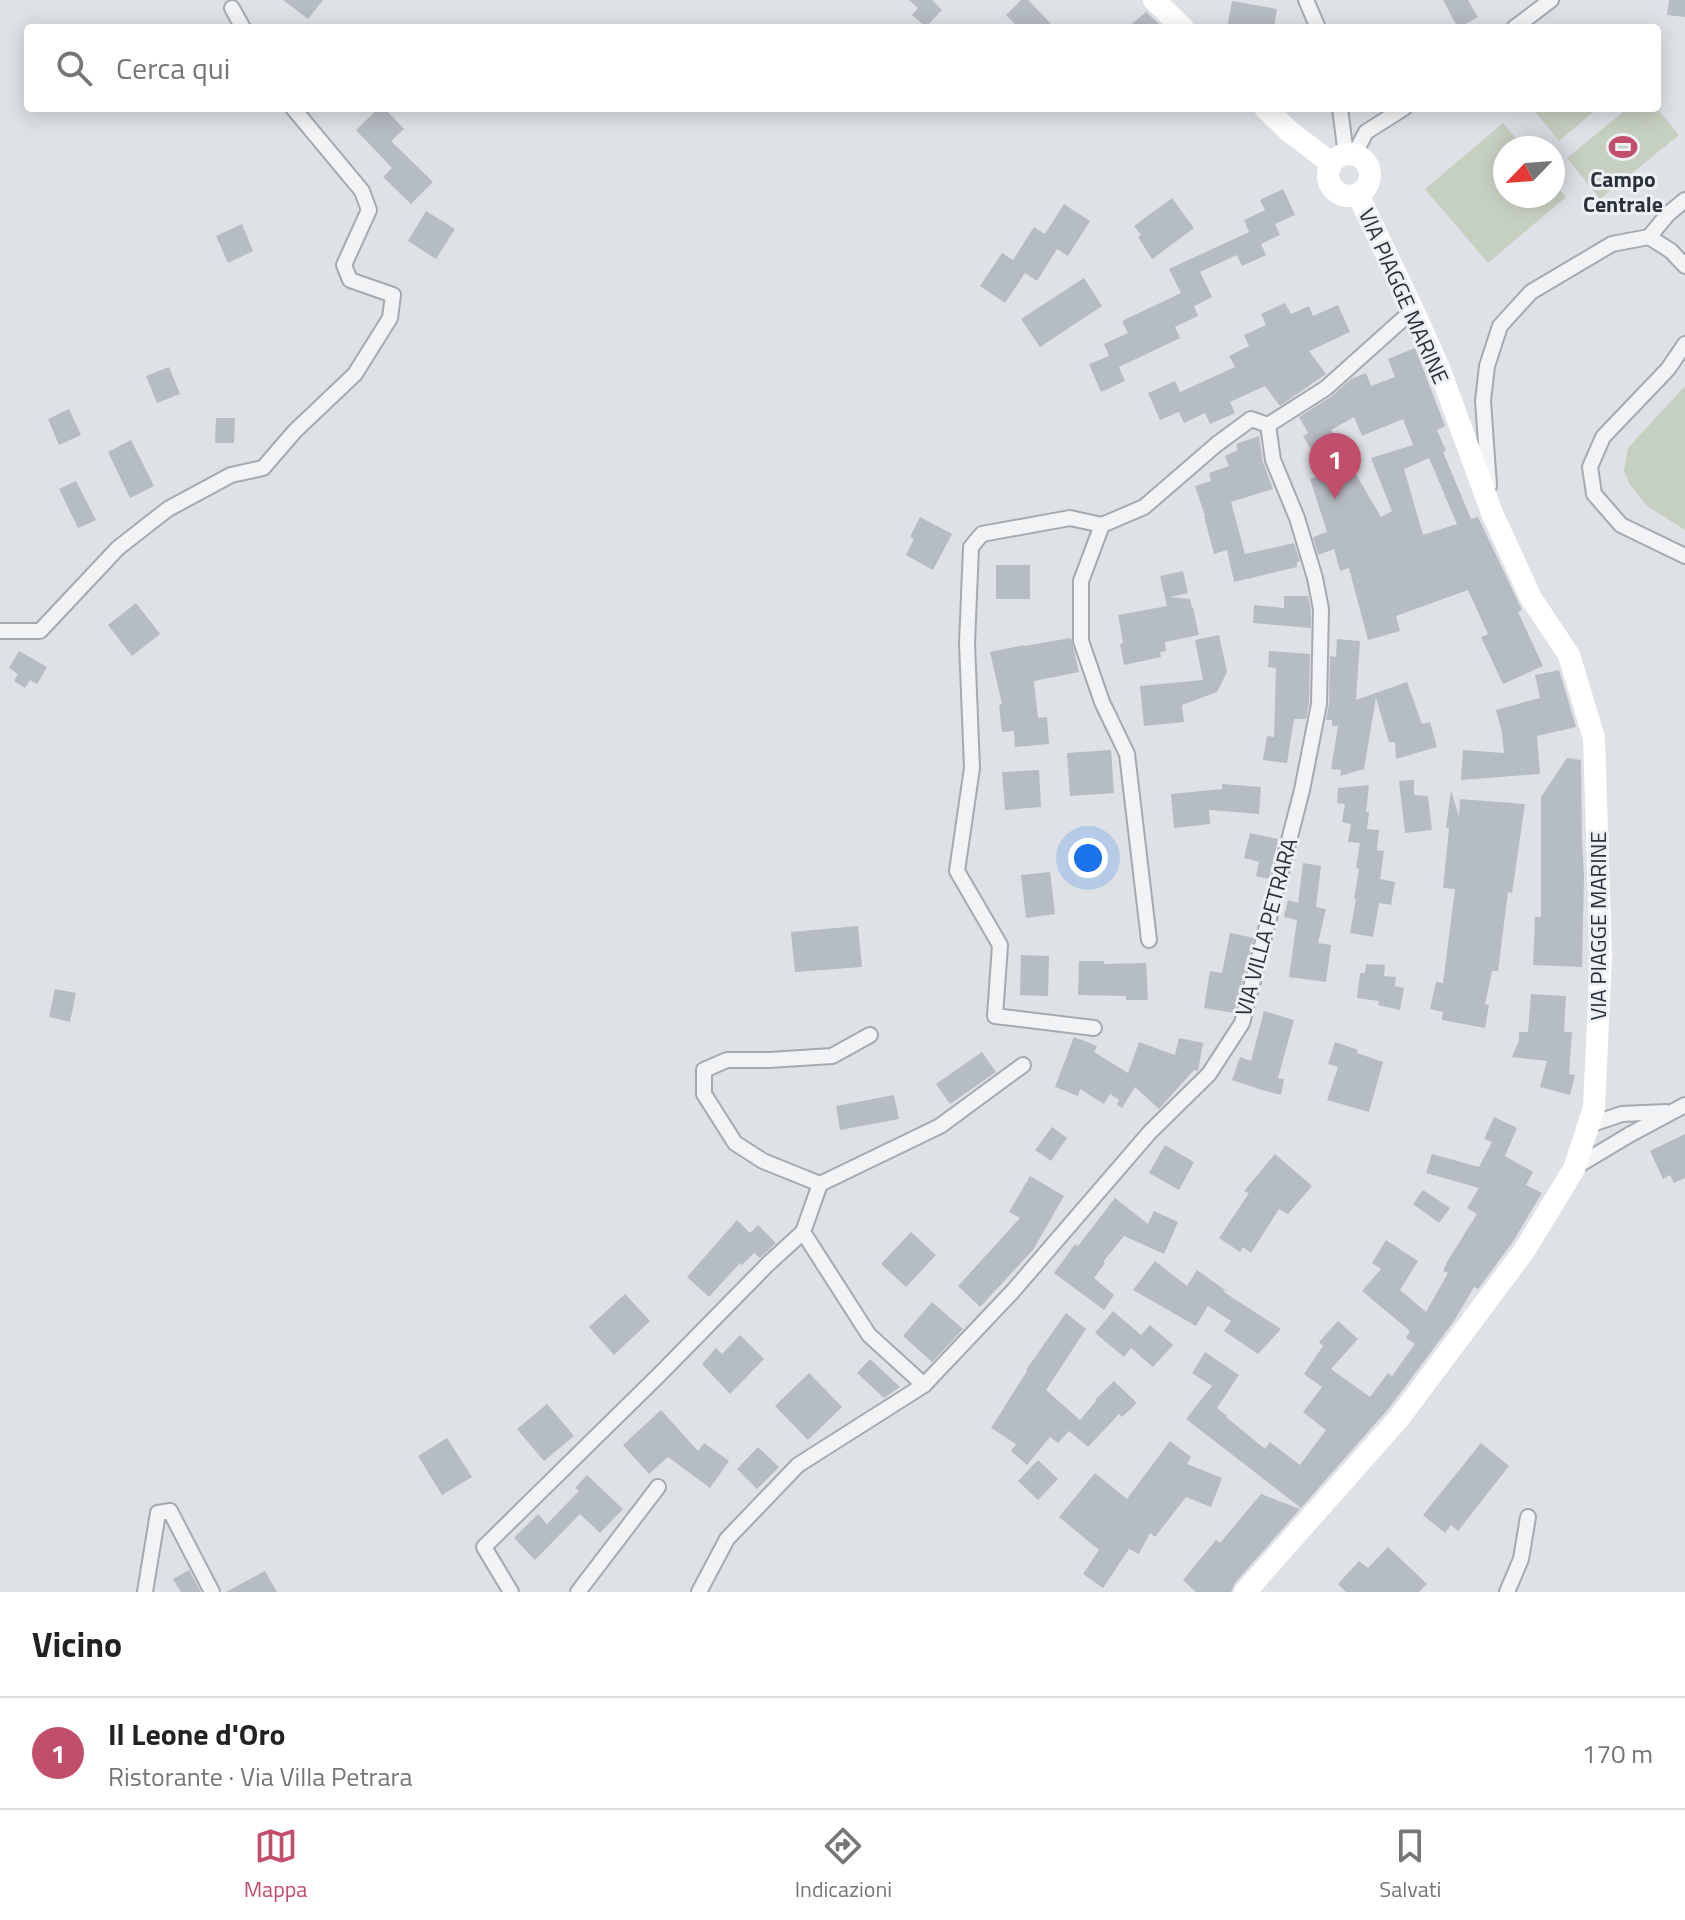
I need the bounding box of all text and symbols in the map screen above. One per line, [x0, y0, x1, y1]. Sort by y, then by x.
search box [24, 24, 1661, 112]
text: Cerca qui [116, 45, 230, 91]
icon: search [52, 46, 96, 90]
sports icon: Campo Centrale [1608, 132, 1638, 162]
north arrow [1493, 136, 1565, 208]
place label: Campo Centrale [1583, 162, 1663, 221]
street label: VIA PIAGGE MARINE [1350, 203, 1458, 389]
pin: 1 [1309, 433, 1361, 499]
street label: VIA PIAGGE MARINE [1581, 831, 1615, 1021]
street label: VIA VILLA PETRARA [1226, 834, 1306, 1020]
your location [1068, 838, 1108, 878]
text: Vicino [32, 1618, 122, 1670]
text: Il Leone d'Oro [108, 1711, 286, 1757]
text: 1 [51, 1734, 65, 1773]
text: 170 m [1582, 1734, 1653, 1773]
text: Ristorante · Via Villa Petrara [108, 1757, 413, 1796]
tab: Mappa [244, 1824, 307, 1906]
tab: Indicazioni [795, 1824, 892, 1906]
tab: Salvati [1379, 1824, 1441, 1906]

